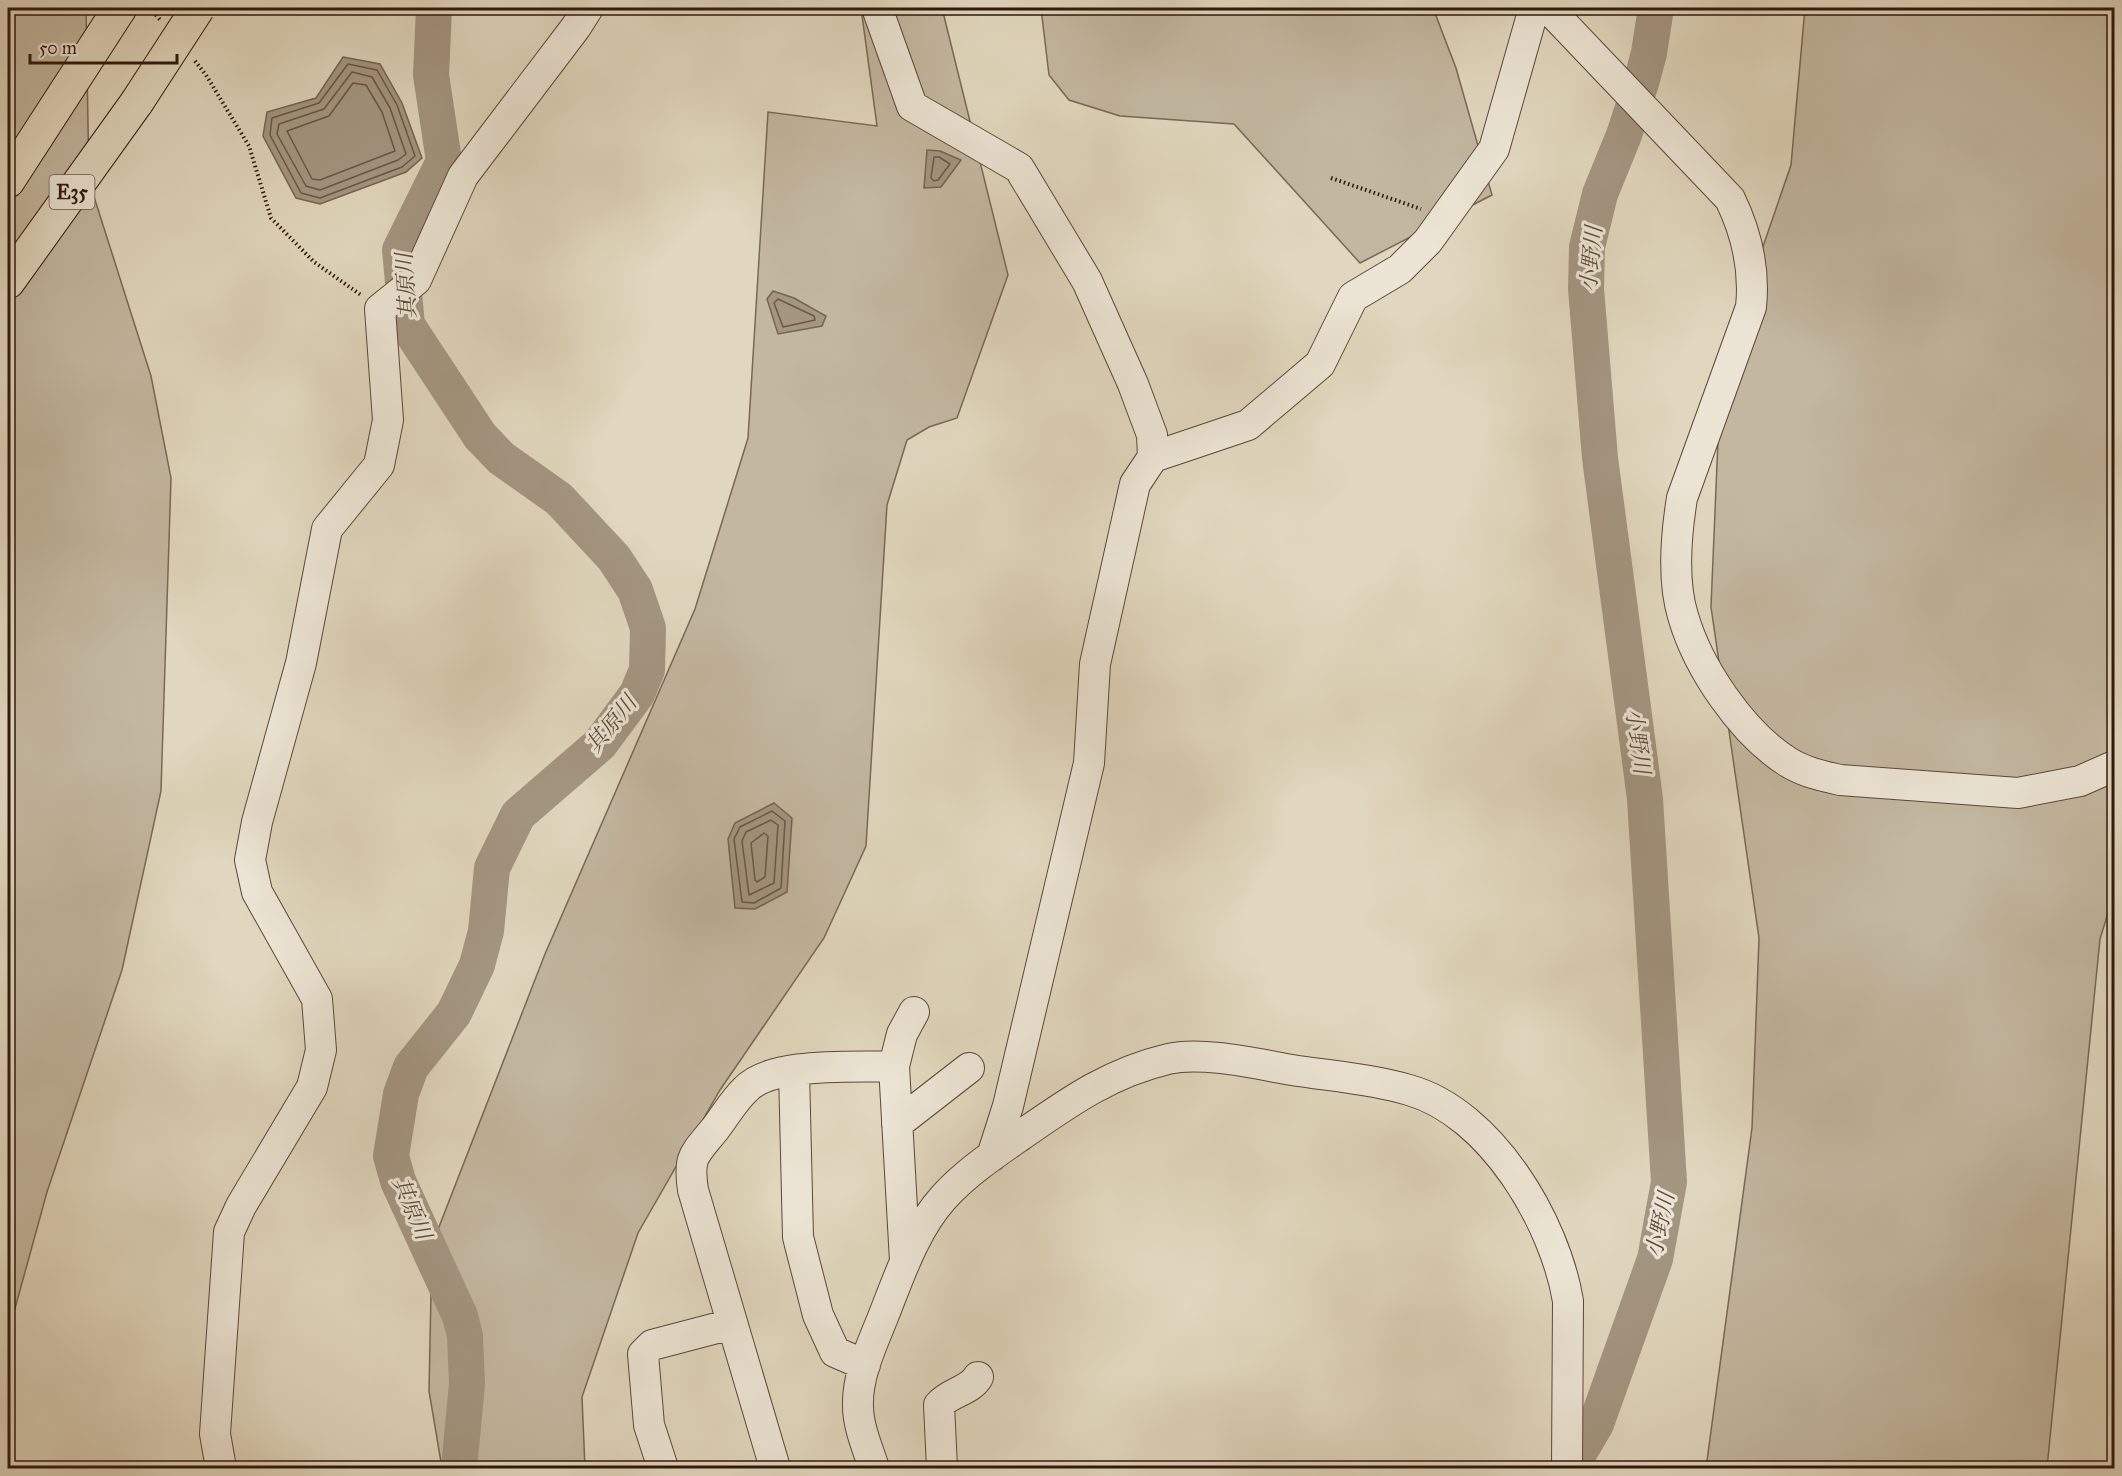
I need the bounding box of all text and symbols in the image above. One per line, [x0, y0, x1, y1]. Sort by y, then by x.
scale bar [30, 27, 177, 65]
text: 50 m [39, 37, 77, 59]
road number: E35 [50, 175, 94, 209]
water label: 小野川 [1575, 223, 1607, 293]
water label: 其原川 [390, 250, 422, 320]
water label: 其原川 [580, 688, 644, 758]
water label: 小野川 [1620, 706, 1656, 778]
water label: 其原川 [387, 1172, 438, 1245]
water label: 小野川 [1640, 1188, 1680, 1260]

